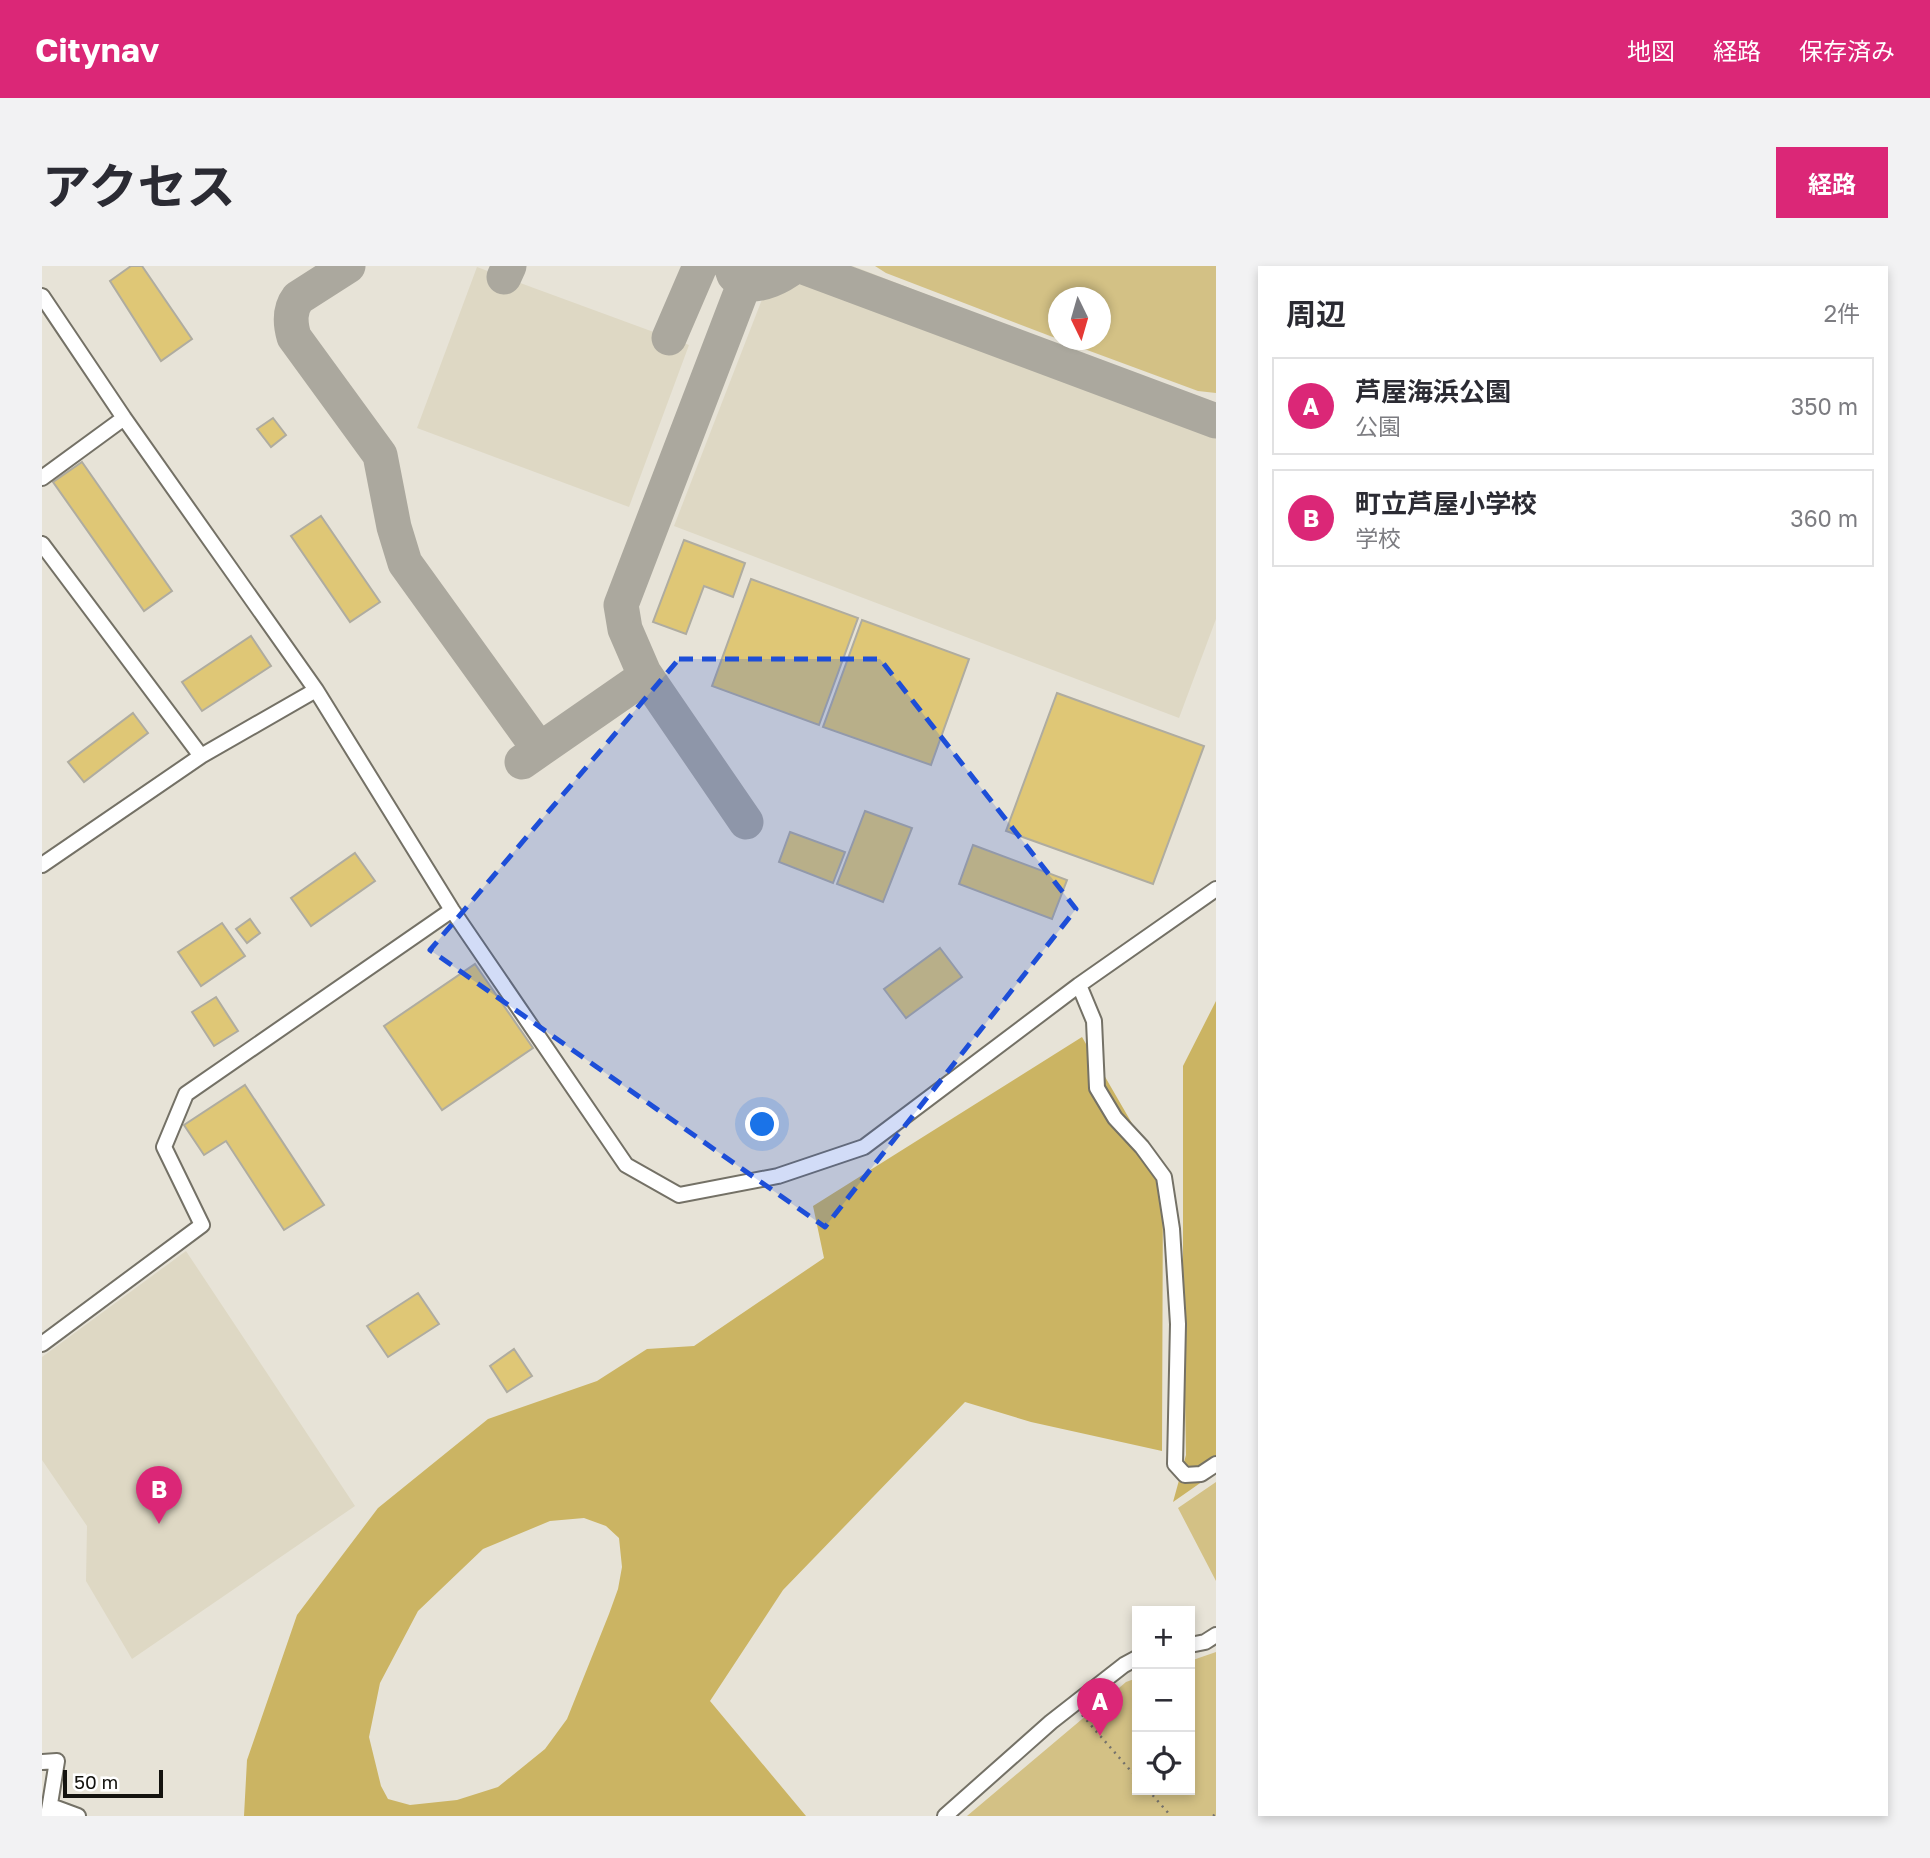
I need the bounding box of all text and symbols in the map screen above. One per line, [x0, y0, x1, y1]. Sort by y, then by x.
text: Citynav [35, 30, 159, 69]
text: 地図 [1627, 36, 1675, 65]
text: 経路 [1713, 36, 1761, 65]
text: 保存済み [1799, 36, 1895, 65]
button: 経路 [1776, 147, 1888, 218]
text: アクセス [42, 156, 236, 215]
north arrow [1048, 287, 1111, 350]
text: 周辺 [1286, 296, 1346, 332]
text: 2件 [1824, 299, 1860, 327]
text: 芦屋海浜公園 [1355, 376, 1511, 407]
text: A [1303, 392, 1319, 420]
text: 350 m [1791, 392, 1858, 420]
text: 公園 [1355, 412, 1401, 440]
text: 町立芦屋小学校 [1355, 488, 1537, 519]
text: B [1303, 504, 1319, 532]
text: 360 m [1790, 504, 1858, 532]
text: 学校 [1355, 524, 1401, 552]
your location [745, 1107, 779, 1141]
pin: B [136, 1466, 182, 1524]
map controls [1132, 1606, 1195, 1795]
button: + [1132, 1606, 1195, 1669]
button: − [1132, 1669, 1195, 1732]
pin: A [1077, 1678, 1123, 1736]
button: locate [1132, 1732, 1195, 1795]
scale bar [63, 1767, 163, 1799]
text: 50 m [74, 1770, 118, 1793]

